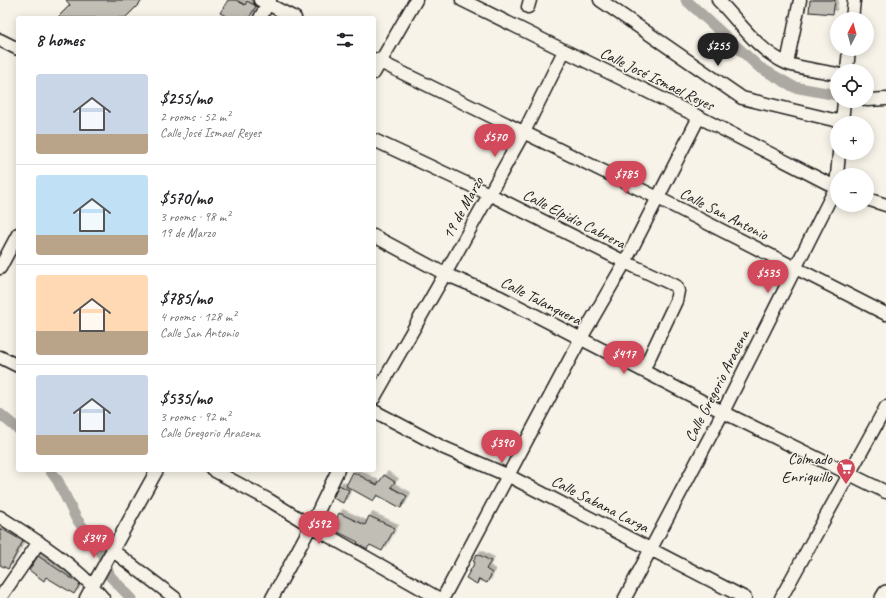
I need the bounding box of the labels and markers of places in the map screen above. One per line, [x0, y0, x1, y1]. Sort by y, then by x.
pin: $255 [694, 33, 742, 67]
pin: $570 [471, 124, 519, 158]
pin: $785 [602, 161, 650, 195]
pin: $535 [744, 260, 792, 294]
pin: $417 [600, 341, 648, 375]
pin: $390 [478, 430, 526, 464]
place label: Colmado Enriquillo [782, 449, 833, 487]
supermarket icon: Colmado Enriquillo [835, 457, 857, 485]
pin: $592 [295, 511, 343, 545]
pin: $347 [70, 525, 118, 559]

